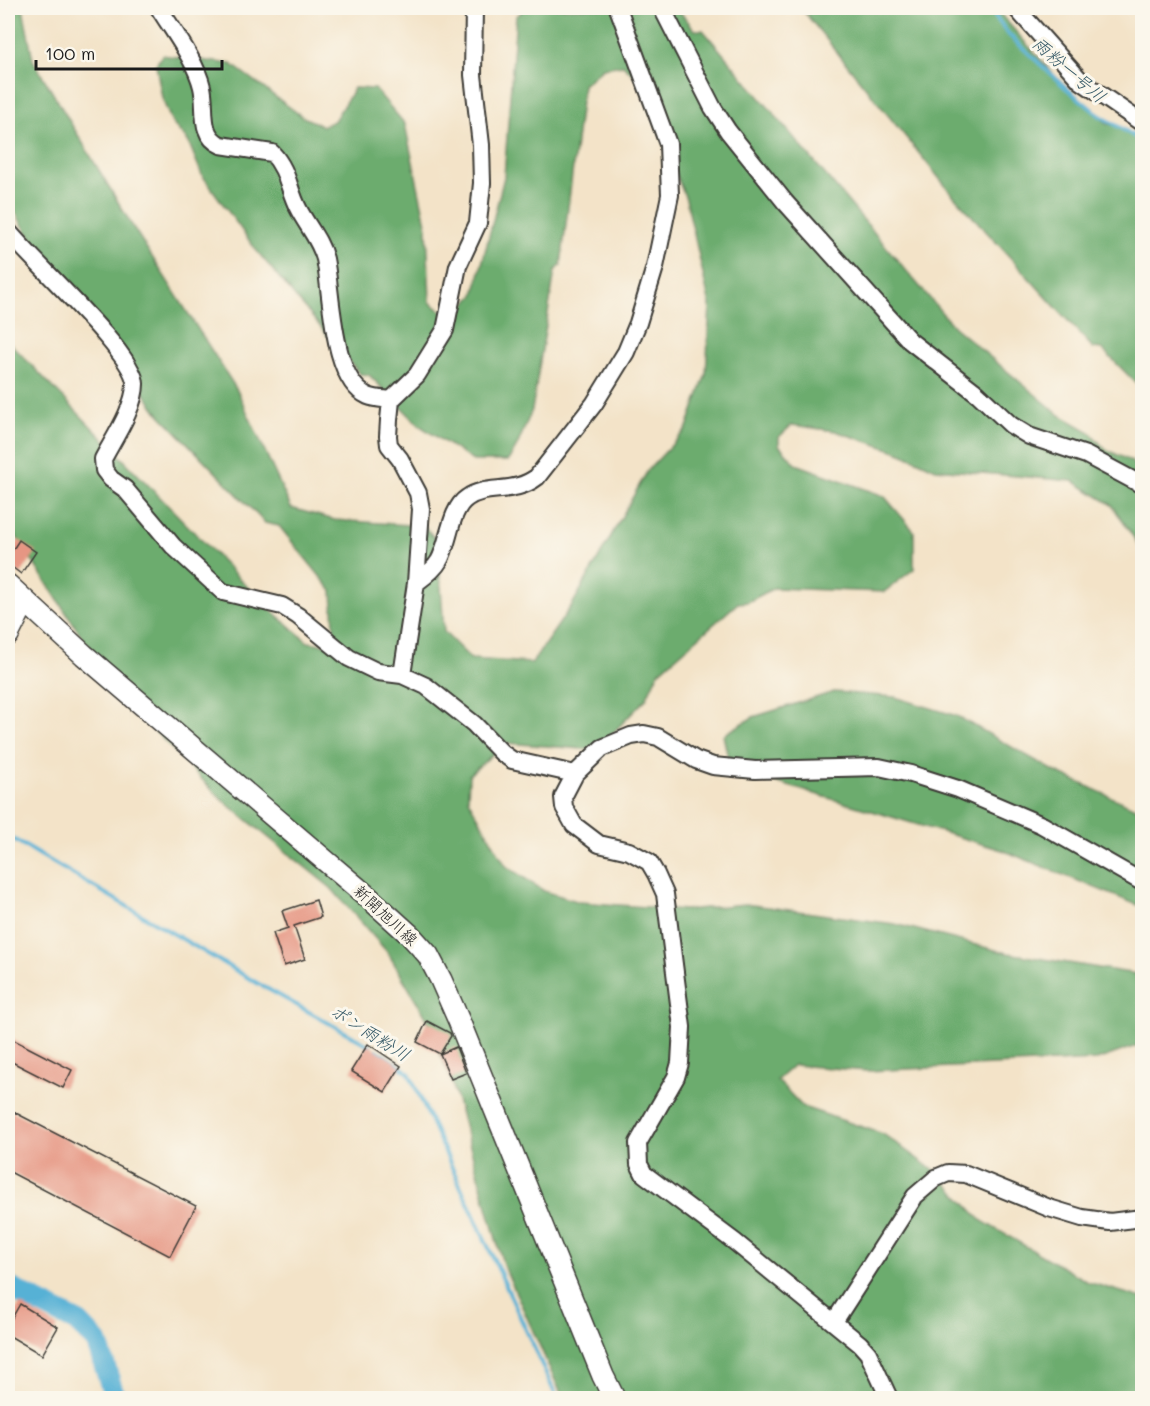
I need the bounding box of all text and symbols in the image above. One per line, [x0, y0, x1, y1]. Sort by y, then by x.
water label: 雨粉一号川 [1028, 31, 1111, 108]
scale bar [36, 33, 222, 71]
text: 100 m [45, 41, 95, 65]
street label: 新開旭川線 [350, 880, 423, 950]
water label: ポン雨粉川 [326, 998, 415, 1066]

